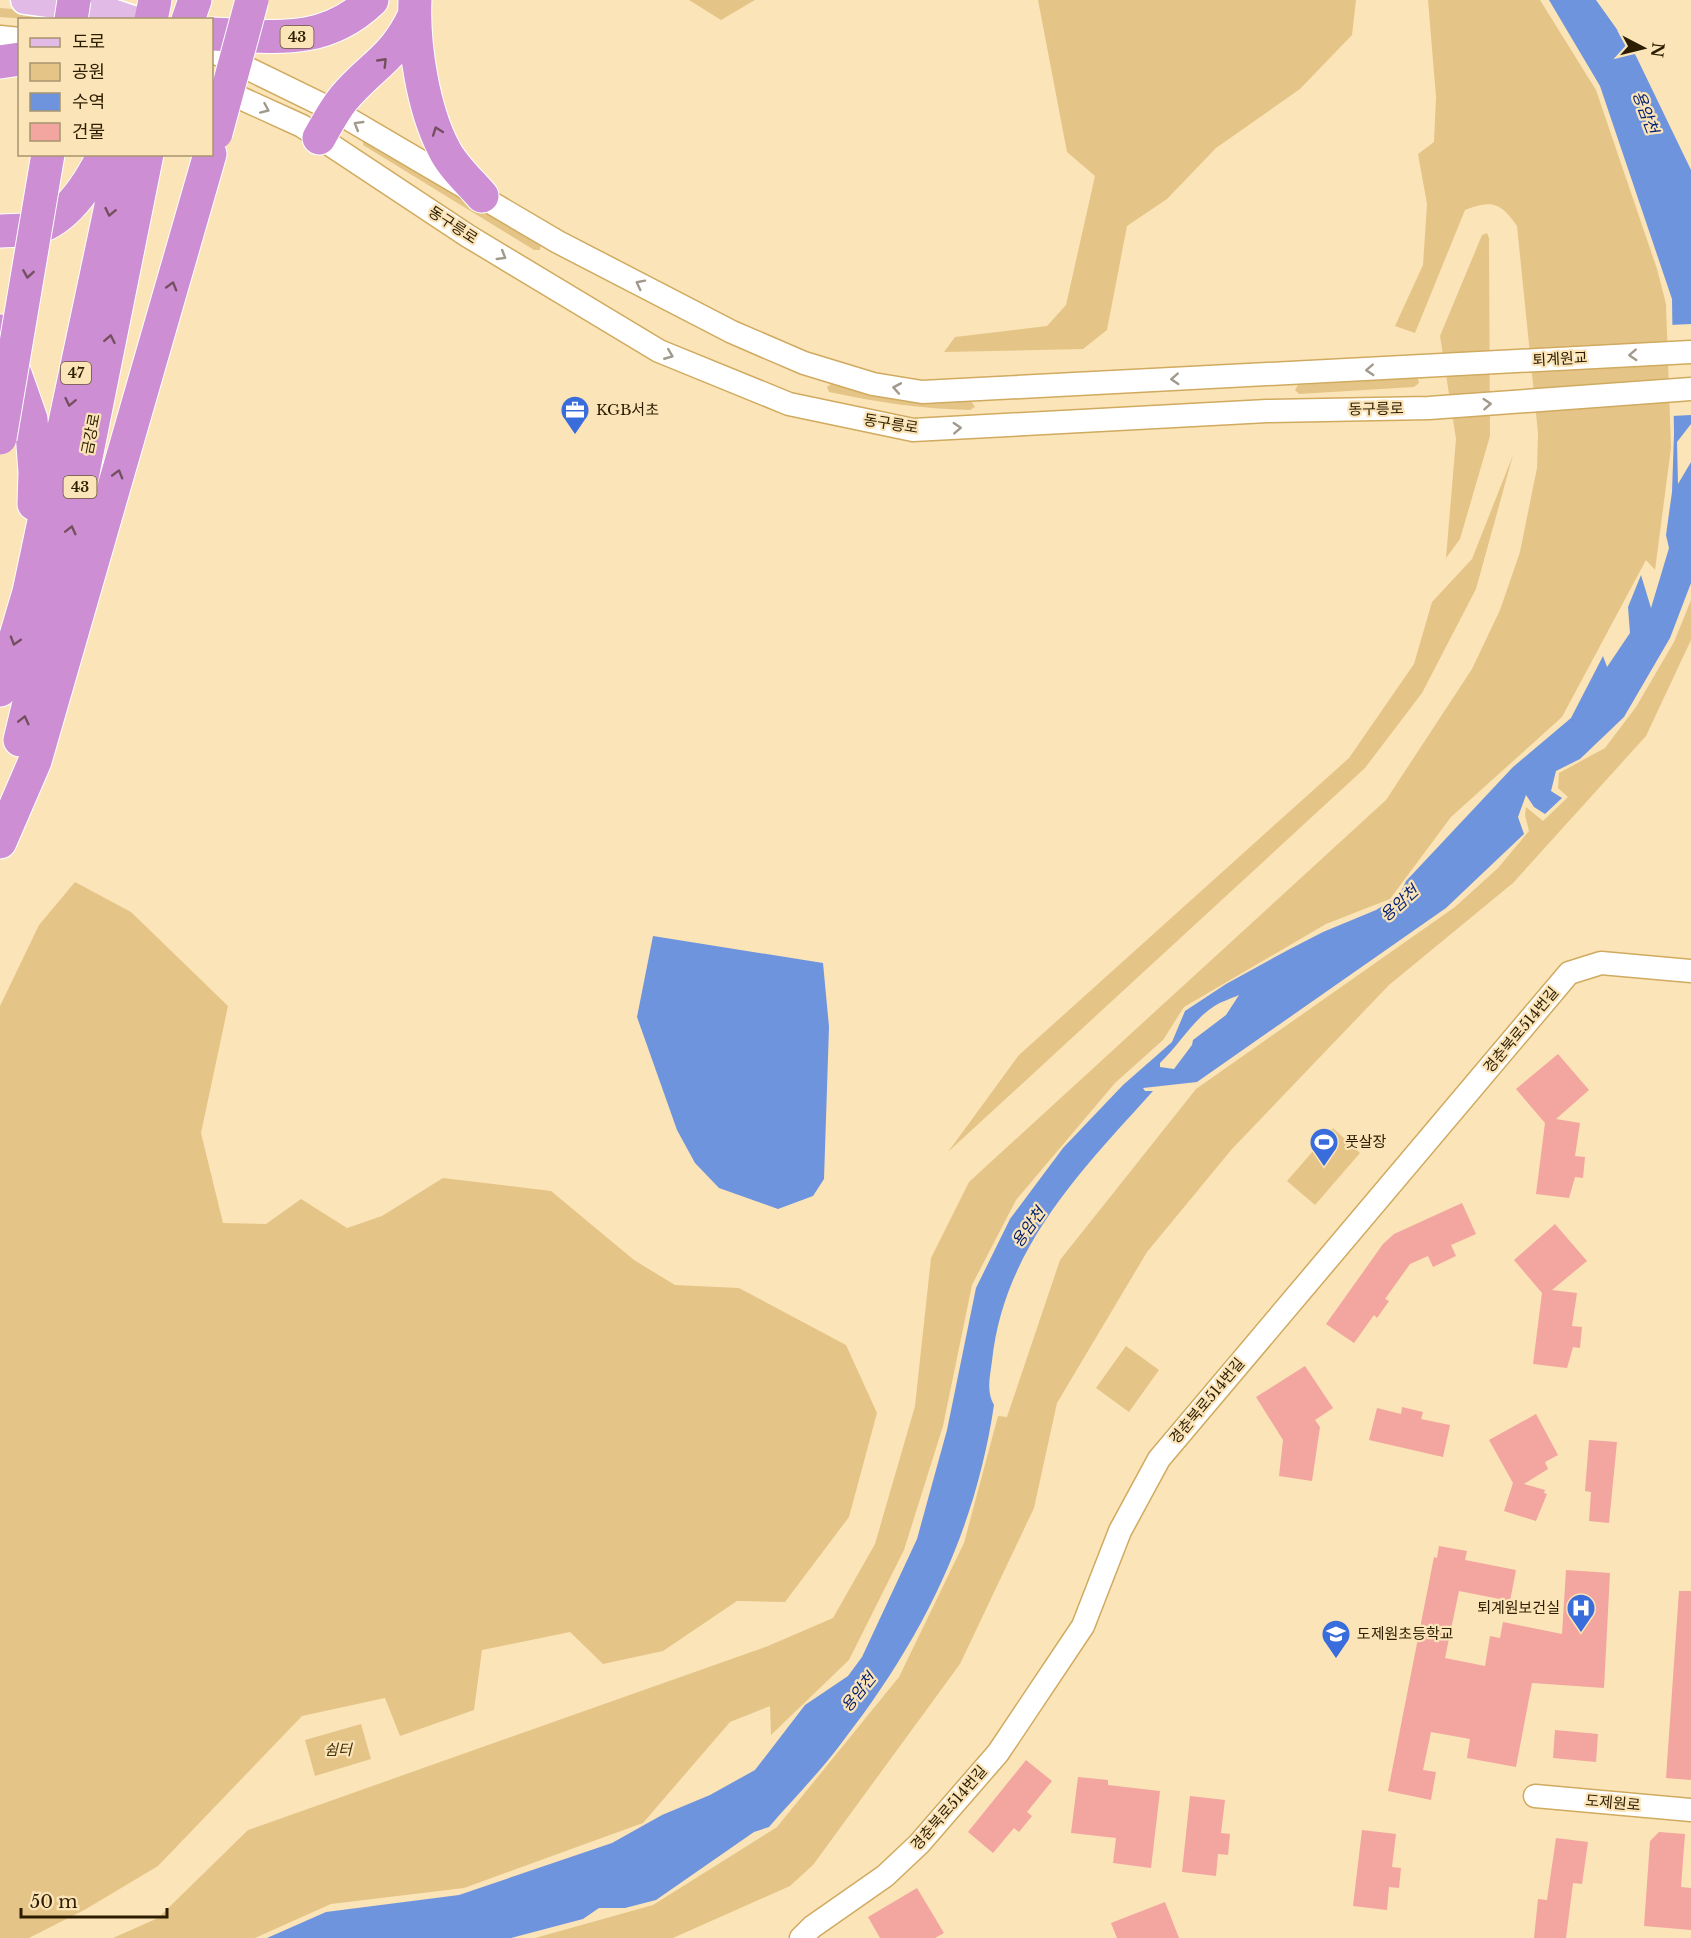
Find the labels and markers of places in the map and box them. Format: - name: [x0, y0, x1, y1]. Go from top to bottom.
- office icon: KGB서초: [559, 394, 591, 436]
- place label: KGB서초: [596, 400, 659, 419]
- sports icon: 풋살장: [1308, 1126, 1340, 1168]
- place label: 풋살장: [1345, 1132, 1387, 1151]
- hospital icon: 퇴계원보건실: [1565, 1592, 1597, 1634]
- place label: 퇴계원보건실: [1477, 1598, 1560, 1617]
- school or university icon: 도제원초등학교: [1320, 1618, 1352, 1660]
- place label: 도제원초등학교: [1357, 1624, 1454, 1643]

